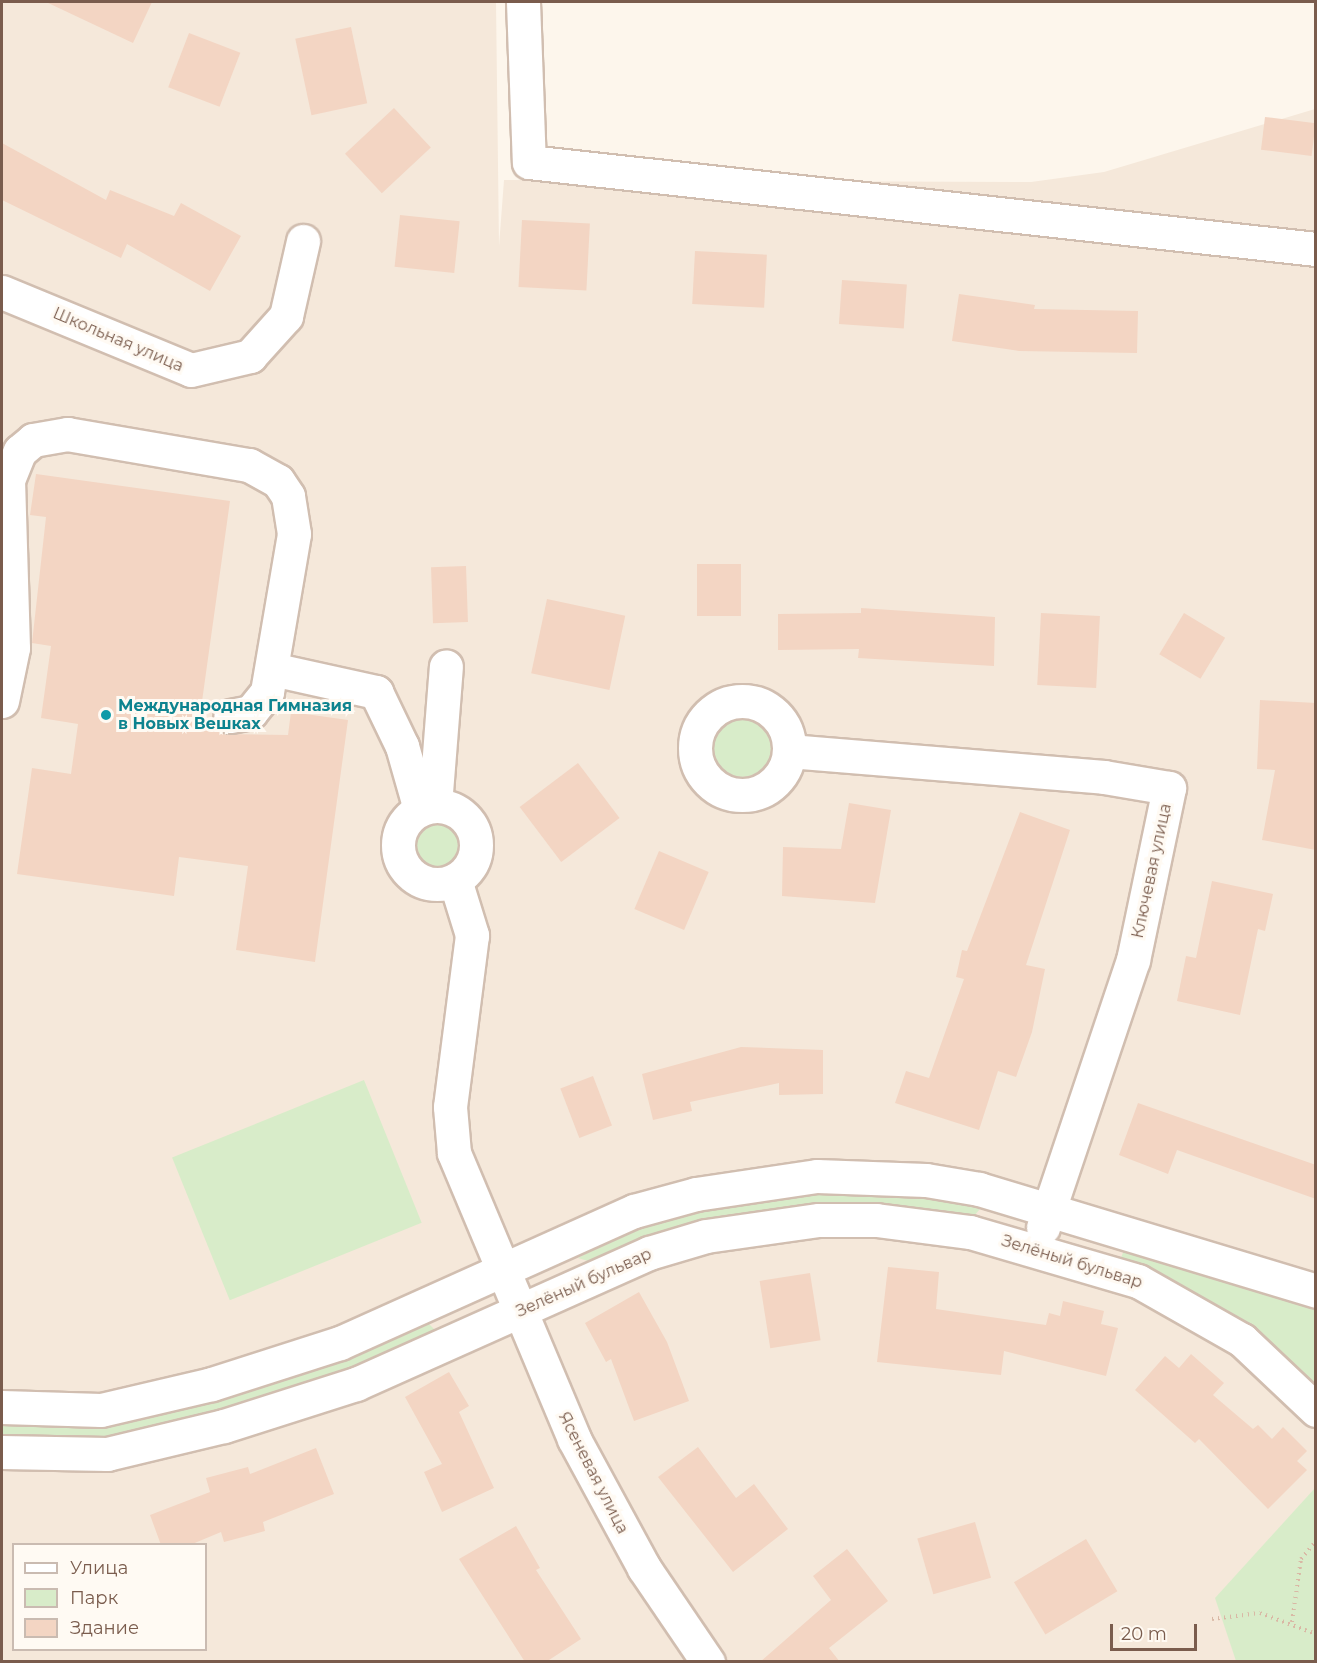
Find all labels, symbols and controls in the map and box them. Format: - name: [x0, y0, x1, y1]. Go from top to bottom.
- street label: Школьная улица: [50, 304, 186, 376]
- place label: Международная Гимназия в Новых Вешках: [118, 696, 352, 734]
- marker: Международная Гимназия в Новых Вешках: [99, 708, 113, 722]
- street label: Ключевая улица: [1128, 802, 1176, 940]
- street label: Зелёный бульвар: [999, 1231, 1145, 1293]
- street label: Зелёный бульвар: [513, 1244, 655, 1322]
- street label: Ясеневая улица: [554, 1409, 632, 1537]
- legend: [12, 1543, 207, 1651]
- text: Улица: [70, 1557, 128, 1579]
- text: Парк: [70, 1587, 118, 1609]
- scale bar: [1113, 1612, 1200, 1650]
- text: Здание: [70, 1617, 139, 1639]
- text: 20 m: [1121, 1623, 1167, 1645]

